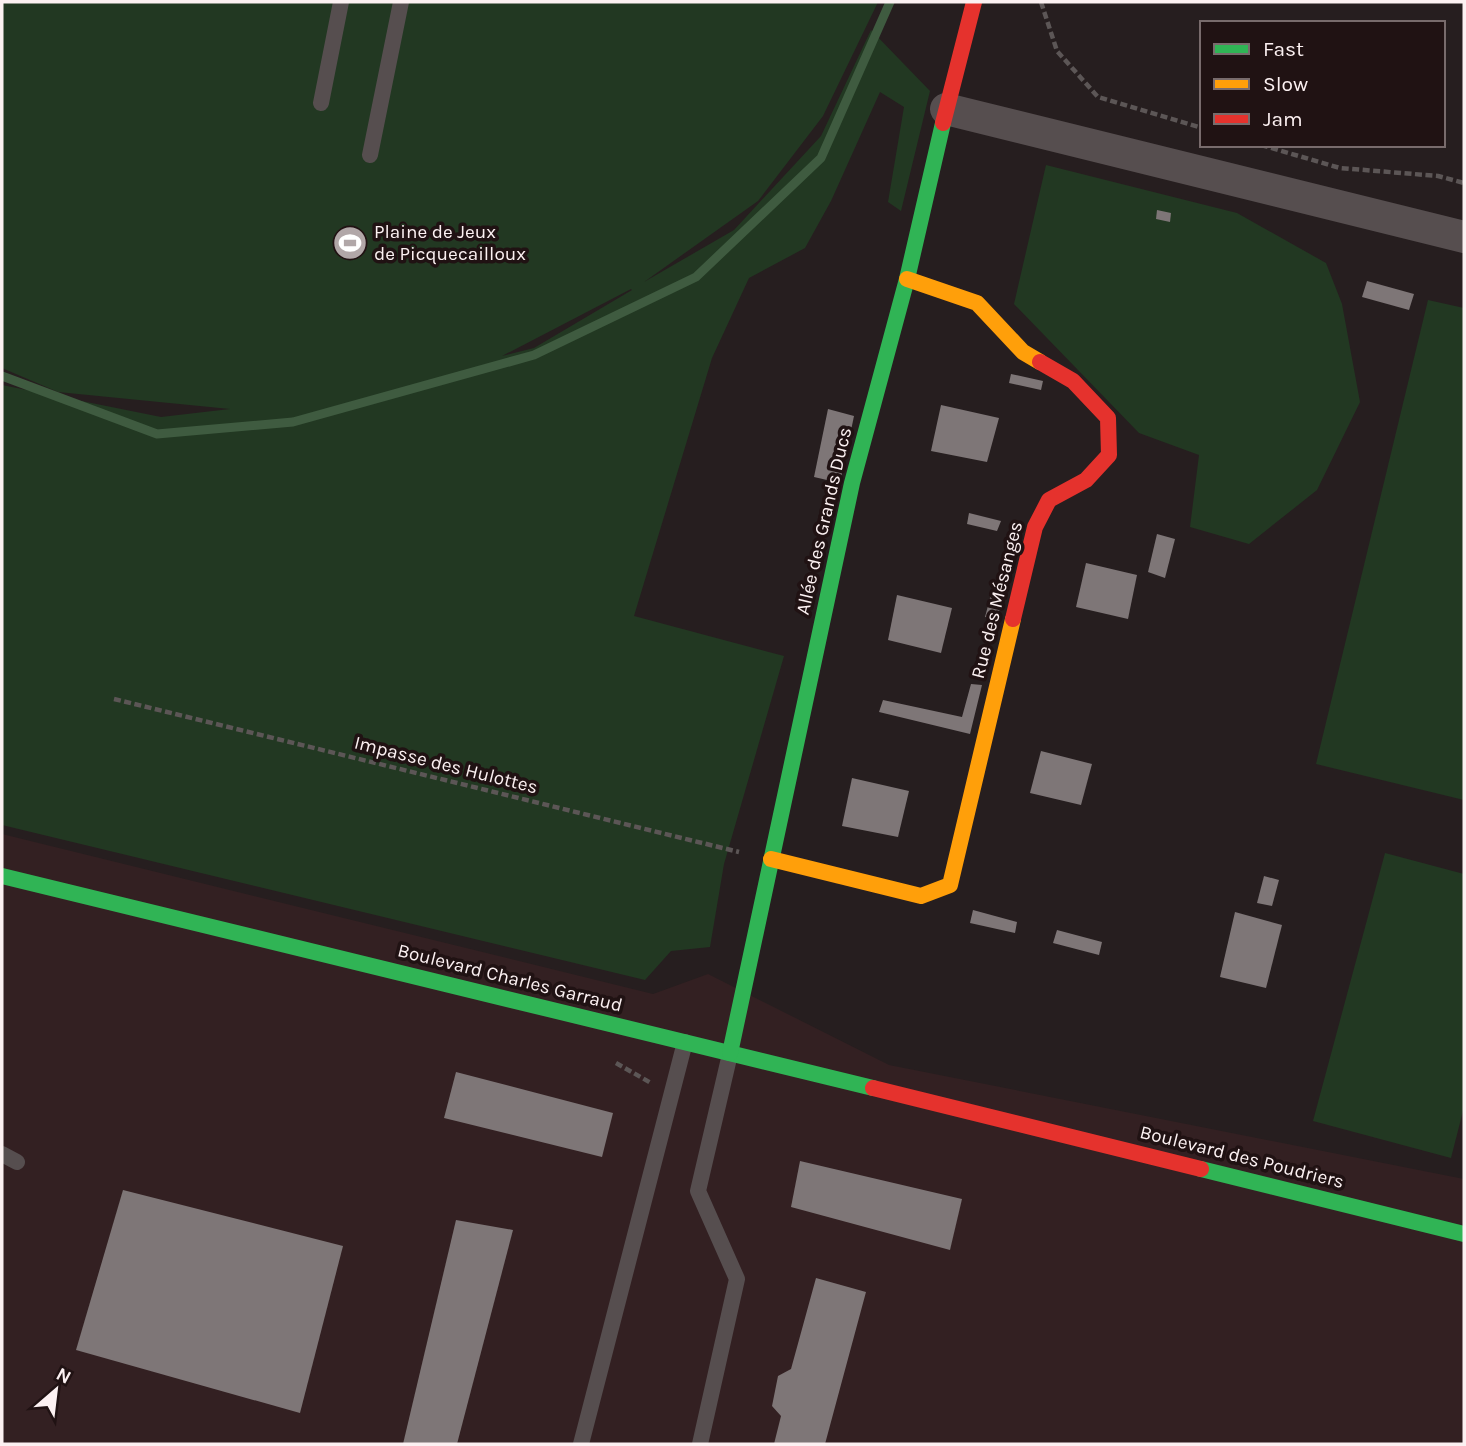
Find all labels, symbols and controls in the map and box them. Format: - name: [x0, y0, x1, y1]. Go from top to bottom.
- legend: [1200, 21, 1445, 147]
- text: Fast: [1263, 37, 1304, 61]
- text: Slow: [1263, 72, 1308, 96]
- text: Jam: [1263, 107, 1303, 131]
- place label: Plaine de Jeux de Picquecailloux: [374, 221, 526, 265]
- sports icon: Plaine de Jeux de Picquecailloux: [331, 224, 369, 262]
- street label: Allée des Grands Ducs: [792, 425, 856, 617]
- street label: Rue des Mésanges: [967, 519, 1027, 681]
- street label: Impasse des Hulottes: [352, 732, 540, 798]
- street label: Boulevard Charles Garraud: [395, 939, 625, 1017]
- street label: Boulevard des Poudriers: [1138, 1121, 1346, 1193]
- north arrow: [21, 1355, 91, 1425]
- text: N: [52, 1363, 75, 1389]

